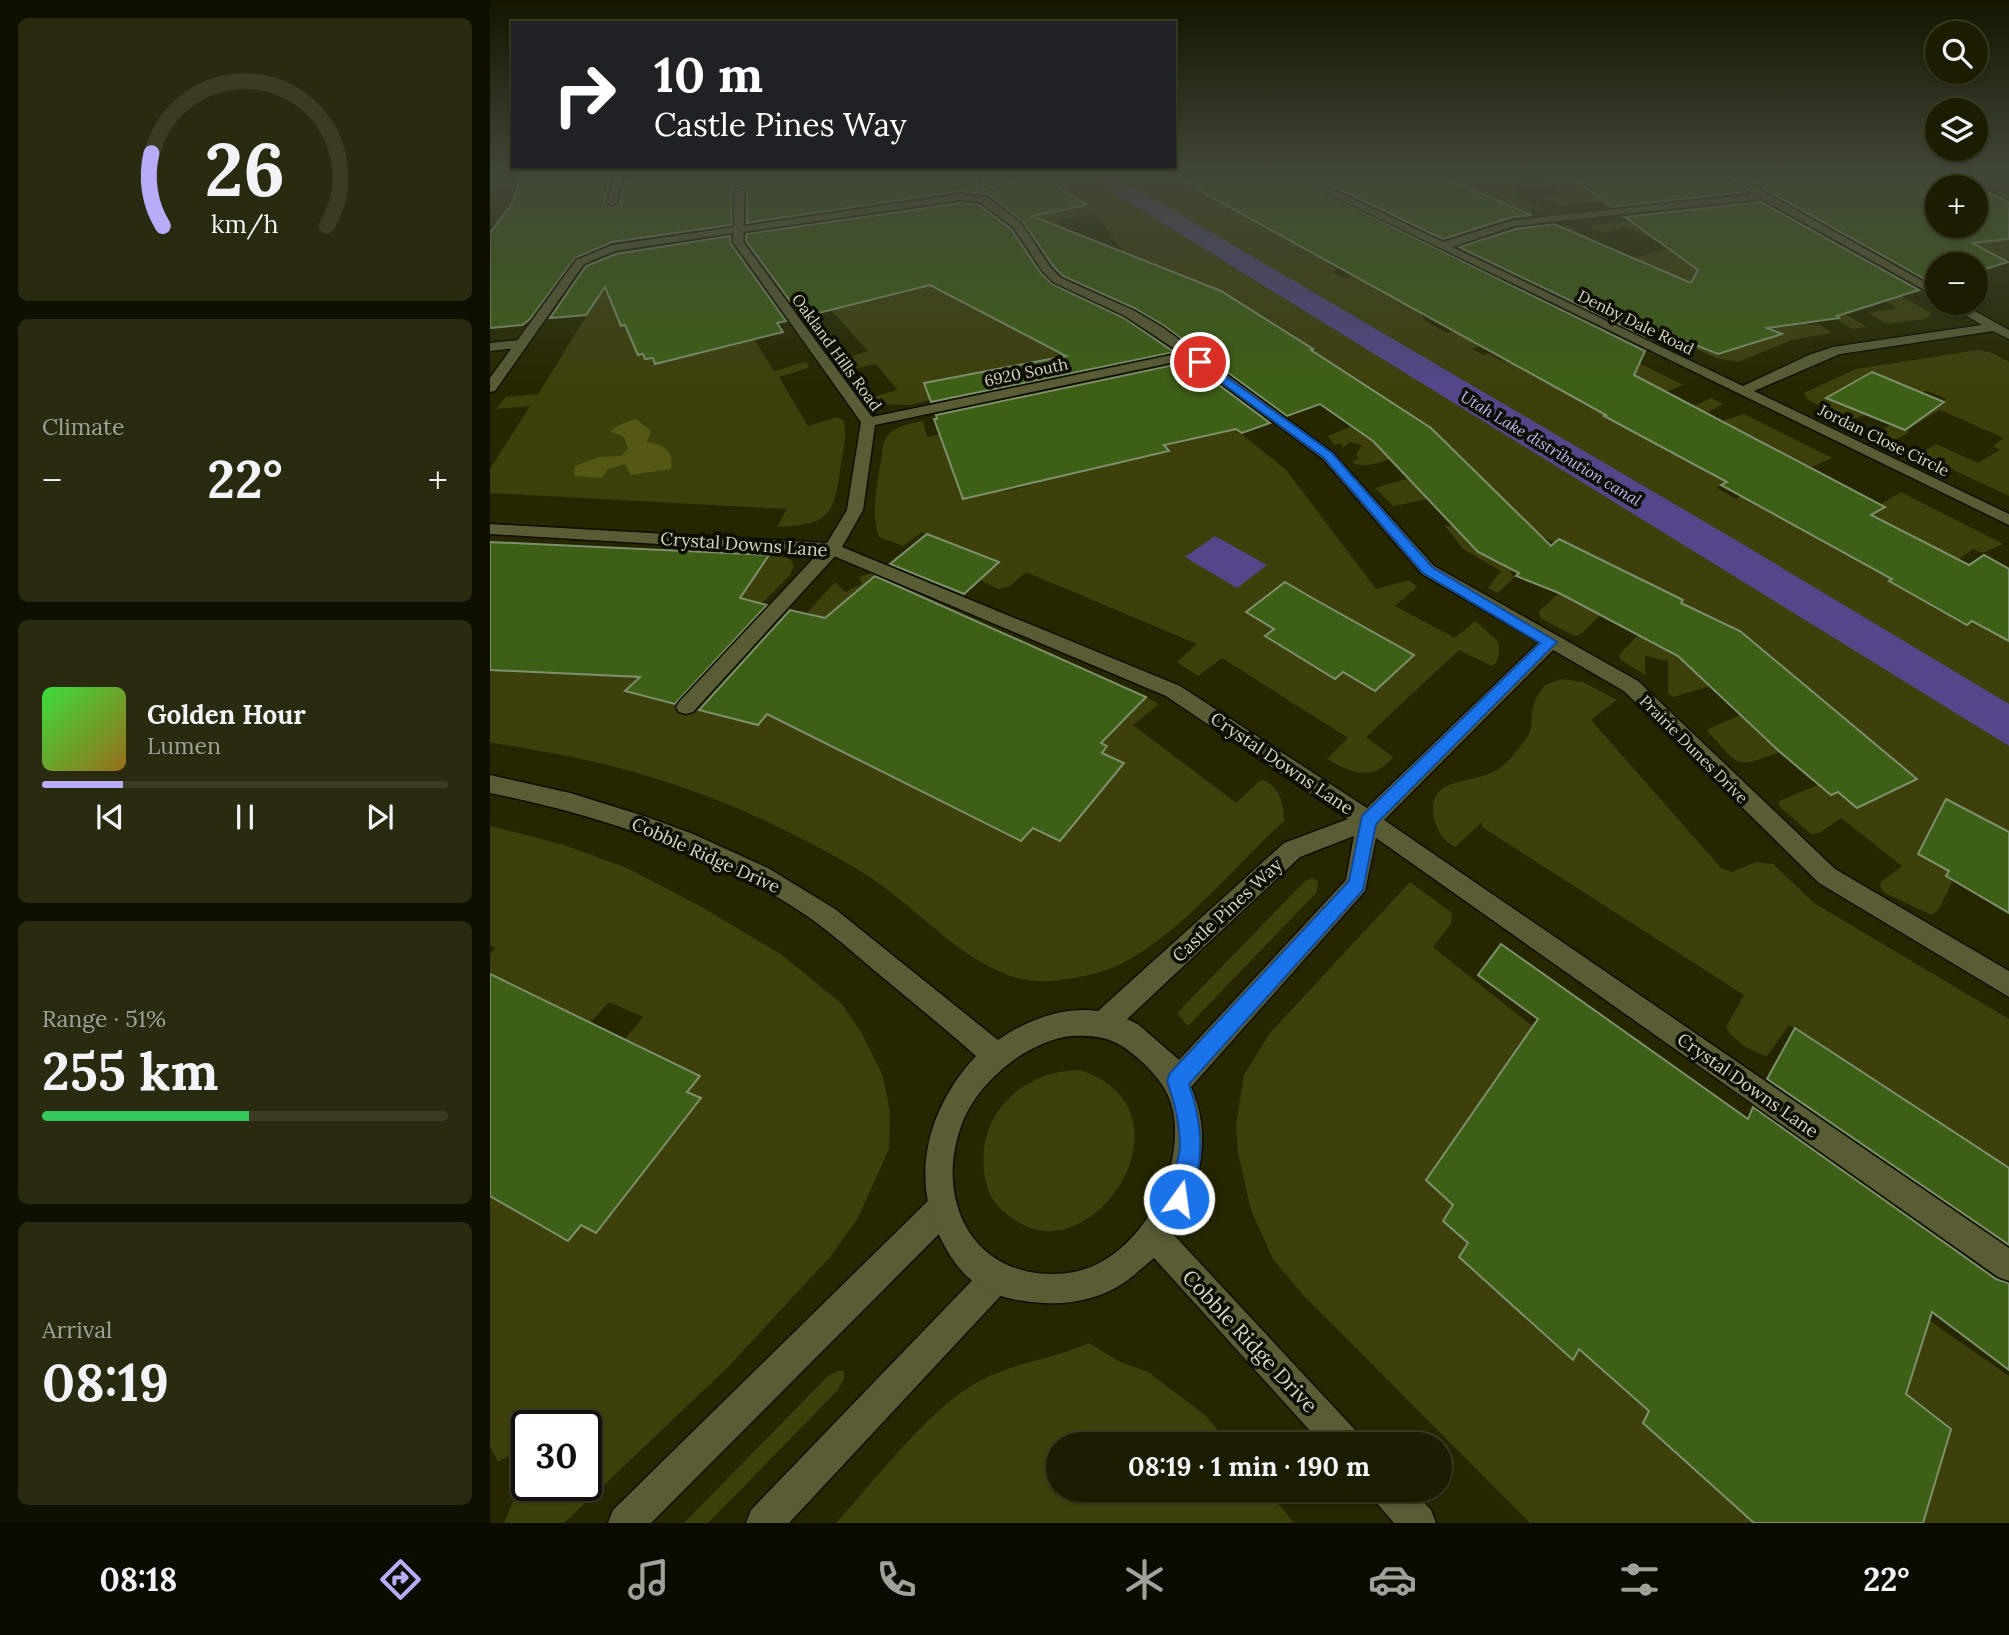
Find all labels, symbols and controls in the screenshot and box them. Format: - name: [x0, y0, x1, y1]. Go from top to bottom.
- map controls: [1925, 21, 1988, 315]
- button: search: [1925, 21, 1988, 84]
- text: 10 m: [654, 43, 763, 105]
- icon: right: [539, 49, 630, 140]
- button: layers: [1925, 98, 1988, 161]
- text: Castle Pines Way: [654, 104, 907, 145]
- text: 26: [205, 123, 285, 216]
- button: +: [1925, 175, 1988, 238]
- text: km/h: [211, 207, 279, 239]
- button: −: [1925, 252, 1988, 315]
- street label: Denby Dale Road: [1575, 285, 1698, 359]
- street label: Oakland Hills Road: [788, 290, 886, 415]
- pin: [1170, 332, 1230, 392]
- icon: arrive: [1181, 343, 1219, 381]
- street label: 6920 South: [982, 353, 1070, 391]
- water label: Utah Lake distribution canal: [1457, 386, 1646, 510]
- street label: Jordan Close Circle: [1814, 399, 1953, 480]
- text: Climate: [42, 412, 124, 441]
- text: 22°: [207, 446, 283, 512]
- text: −: [42, 456, 62, 504]
- text: +: [428, 456, 448, 504]
- street label: Crystal Downs Lane: [660, 527, 829, 561]
- street label: Prairie Dunes Drive: [1636, 691, 1753, 808]
- text: Golden Hour: [147, 698, 306, 731]
- street label: Crystal Downs Lane: [1206, 707, 1358, 819]
- text: Lumen: [147, 731, 221, 760]
- icon: previous: [91, 798, 129, 836]
- icon: pause: [226, 798, 264, 836]
- icon: next: [361, 798, 399, 836]
- street label: Cobble Ridge Drive: [628, 812, 784, 898]
- street label: Castle Pines Way: [1167, 853, 1287, 967]
- text: Range · 51%: [42, 1004, 166, 1033]
- street label: Crystal Downs Lane: [1673, 1028, 1823, 1143]
- text: 255 km: [42, 1038, 218, 1104]
- position arrow: [1142, 1162, 1216, 1236]
- street label: Cobble Ridge Drive: [1176, 1264, 1324, 1418]
- text: Arrival: [42, 1315, 112, 1344]
- text: 08:19: [42, 1349, 169, 1415]
- speed limit sign: 30: [511, 1410, 602, 1501]
- text: 08:19 · 1 min · 190 m: [1128, 1450, 1370, 1483]
- icon: directions: [376, 1555, 425, 1604]
- icon: music: [624, 1555, 673, 1604]
- icon: phone: [872, 1555, 921, 1604]
- icon: climate: [1120, 1555, 1169, 1604]
- icon: car: [1368, 1555, 1417, 1604]
- icon: filters: [1615, 1555, 1664, 1604]
- text: 08:18: [99, 1559, 177, 1600]
- text: 22°: [1863, 1559, 1910, 1600]

